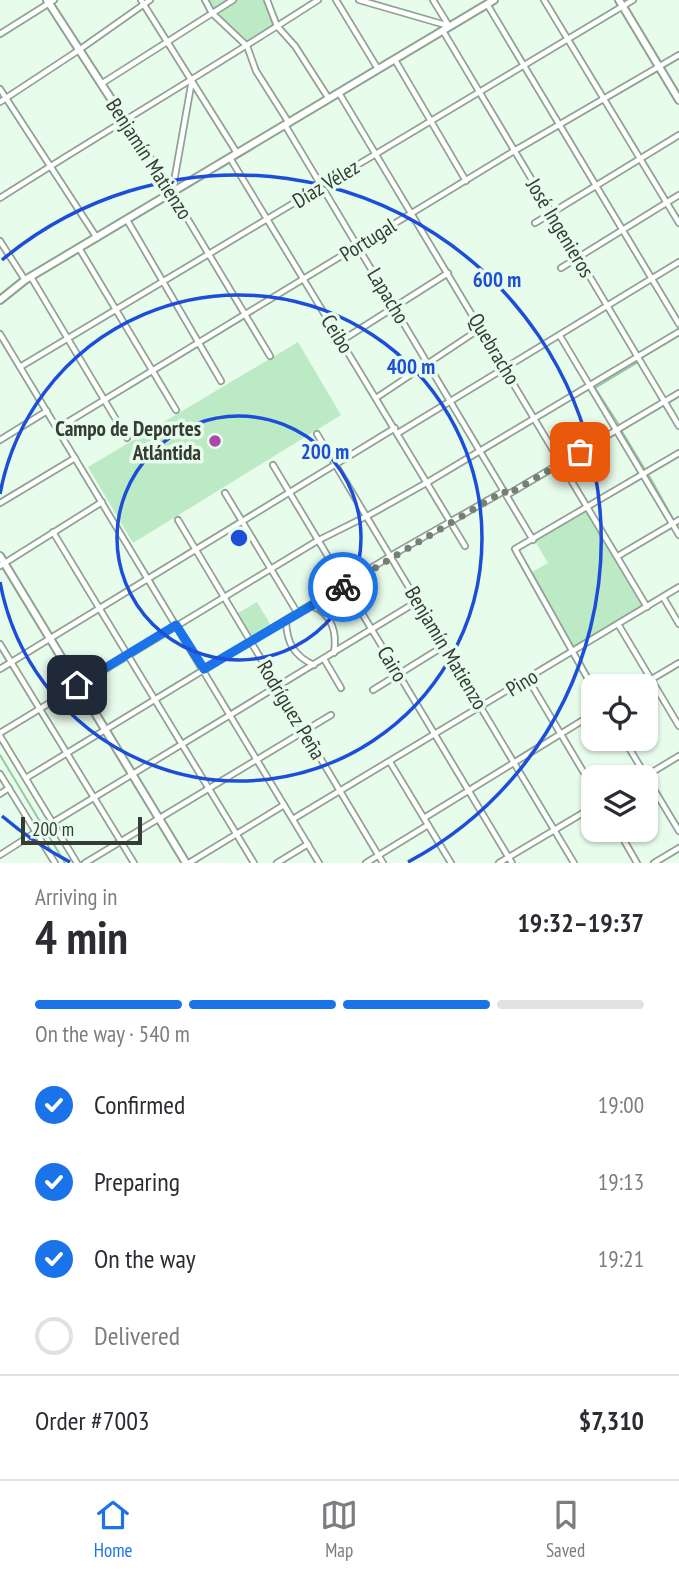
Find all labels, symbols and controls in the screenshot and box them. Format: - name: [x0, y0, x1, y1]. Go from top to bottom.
- street label: Benjamín Matienzo: [100, 93, 199, 224]
- street label: Díaz Vélez: [287, 153, 364, 214]
- street label: José Ingenieros: [520, 173, 600, 282]
- street label: Portugal: [335, 212, 401, 267]
- street label: Lapacho: [361, 263, 415, 328]
- text: 600 m: [473, 266, 521, 293]
- street label: Quebracho: [463, 308, 526, 389]
- street label: Ceibo: [315, 309, 360, 358]
- text: 400 m: [387, 353, 435, 380]
- place label: Campo de Deportes Atlántida: [55, 415, 201, 466]
- pin: [550, 422, 610, 482]
- marker: Campo de Deportes Atlántida: [207, 433, 223, 449]
- icon: bag: [561, 433, 599, 471]
- text: 200 m: [301, 438, 349, 465]
- centre of rings: [227, 526, 251, 550]
- courier: [308, 552, 378, 622]
- icon: bike: [324, 568, 362, 606]
- street label: Benjamín Matienzo: [399, 581, 494, 714]
- street label: Cairo: [371, 641, 414, 687]
- pin: [47, 655, 107, 715]
- street label: Rodríguez Peña: [251, 655, 332, 764]
- street label: Pino: [501, 663, 543, 702]
- icon: home: [58, 666, 96, 704]
- map controls: [581, 674, 658, 842]
- button: locate: [581, 674, 658, 751]
- button: layers: [581, 765, 658, 842]
- scale bar: [21, 814, 142, 846]
- text: 200 m: [32, 817, 74, 841]
- text: Arriving in: [35, 882, 117, 911]
- text: 19:32–19:37: [517, 906, 644, 939]
- text: 4 min: [35, 907, 128, 967]
- text: On the way · 540 m: [35, 1019, 190, 1048]
- icon: check: [35, 1086, 73, 1124]
- text: Confirmed: [94, 1088, 185, 1121]
- text: 19:00: [598, 1090, 644, 1119]
- icon: check: [35, 1163, 73, 1201]
- text: Preparing: [94, 1165, 180, 1198]
- text: 19:13: [598, 1167, 644, 1196]
- icon: check: [35, 1240, 73, 1278]
- text: On the way: [94, 1242, 196, 1275]
- text: 19:21: [598, 1244, 644, 1273]
- text: Delivered: [94, 1319, 180, 1352]
- text: Order #7003: [35, 1404, 150, 1437]
- text: $7,310: [579, 1404, 644, 1437]
- tab: Home: [94, 1496, 132, 1562]
- tab: Map: [320, 1496, 358, 1562]
- tab: Saved: [546, 1496, 585, 1562]

